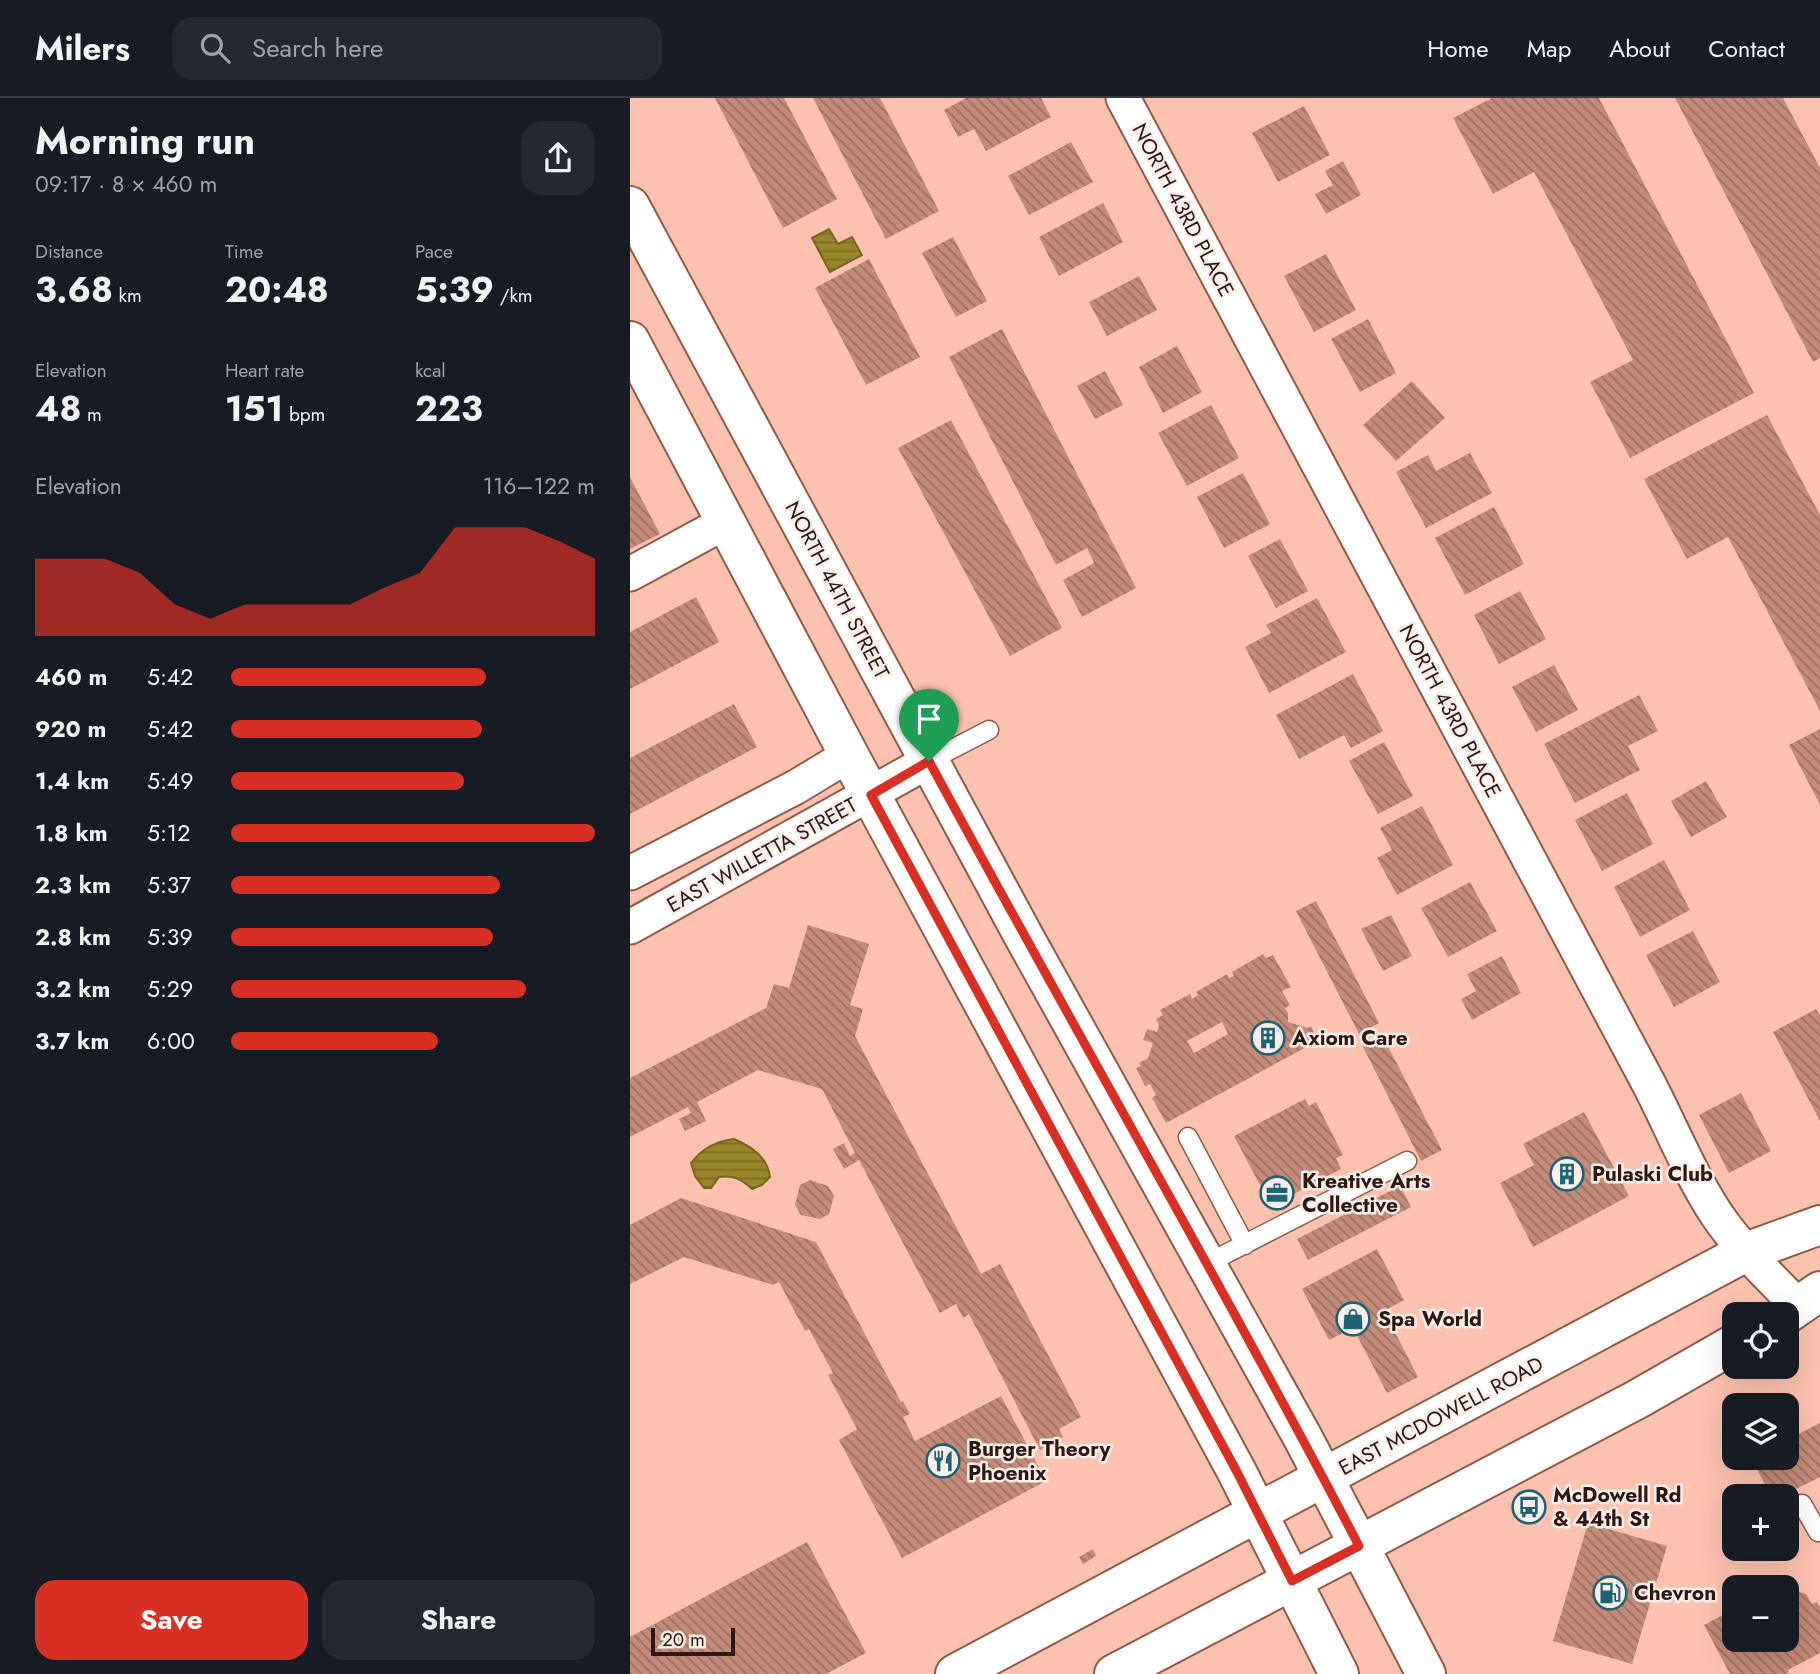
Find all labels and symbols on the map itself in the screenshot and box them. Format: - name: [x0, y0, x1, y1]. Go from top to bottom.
- street label: NORTH 43RD PLACE: [1125, 118, 1241, 302]
- street label: NORTH 44TH STREET: [777, 496, 897, 684]
- street label: NORTH 43RD PLACE: [1392, 619, 1508, 803]
- pin: [899, 689, 959, 761]
- street label: EAST WILLETTA STREET: [661, 790, 863, 920]
- building icon: Axiom Care: [1249, 1019, 1287, 1057]
- place label: Axiom Care: [1291, 1023, 1408, 1053]
- building icon: Pulaski Club: [1548, 1155, 1586, 1193]
- place label: Pulaski Club: [1592, 1159, 1713, 1189]
- place label: Kreative Arts Collective: [1302, 1166, 1431, 1220]
- office icon: Kreative Arts Collective: [1258, 1174, 1296, 1212]
- shop icon: Spa World: [1334, 1300, 1372, 1338]
- place label: Spa World: [1378, 1304, 1482, 1334]
- street label: EAST MCDOWELL ROAD: [1333, 1349, 1549, 1483]
- place label: Burger Theory Phoenix: [968, 1434, 1112, 1488]
- restaurant icon: Burger Theory Phoenix: [924, 1442, 962, 1480]
- place label: McDowell Rd & 44th St: [1553, 1480, 1681, 1534]
- bus stop icon: McDowell Rd & 44th St: [1510, 1488, 1548, 1526]
- fuel station icon: Chevron: [1591, 1574, 1629, 1612]
- place label: Chevron: [1634, 1578, 1716, 1608]
- scale bar: [651, 1625, 735, 1657]

